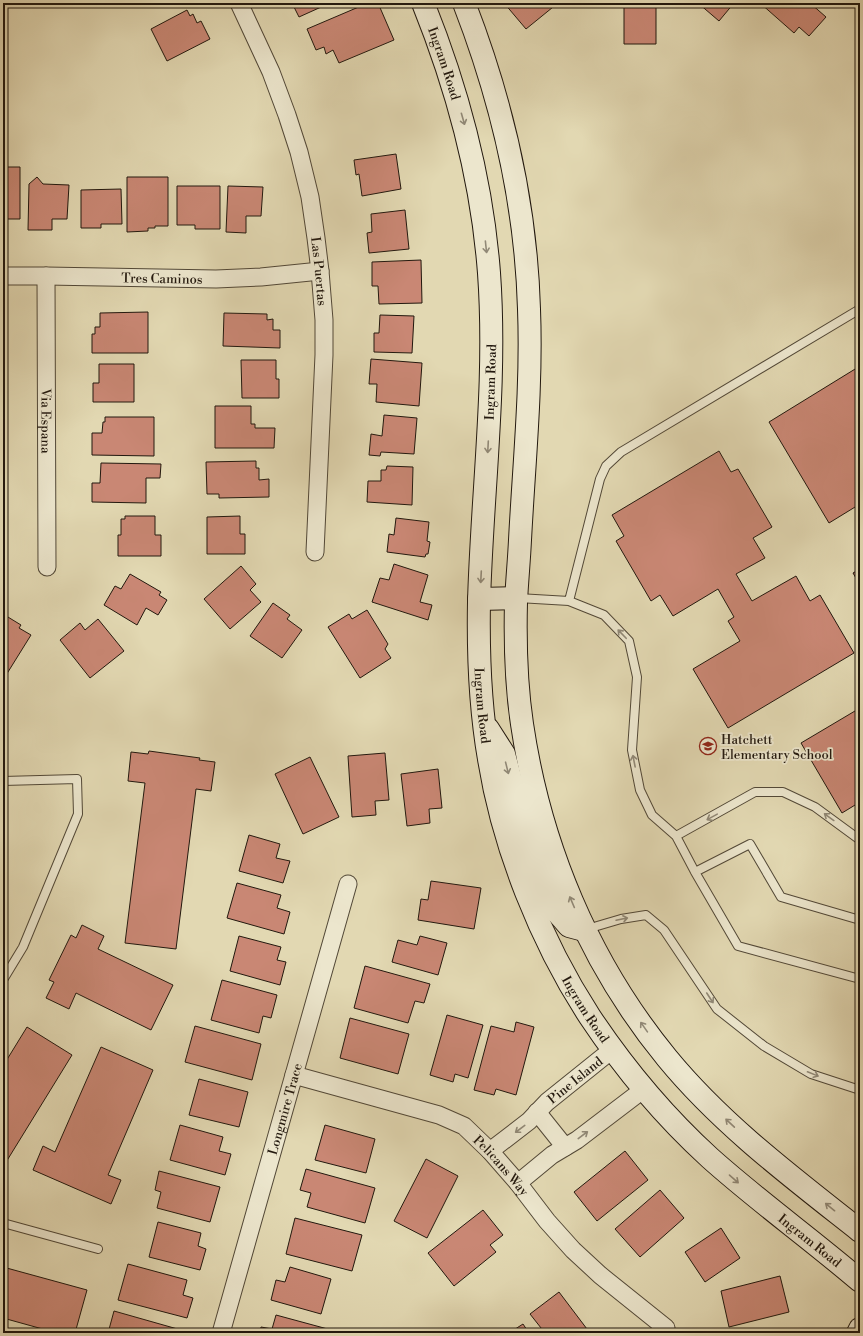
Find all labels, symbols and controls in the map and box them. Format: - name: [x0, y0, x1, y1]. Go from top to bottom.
- street label: Ingram Road: [424, 25, 463, 102]
- one-way arrow: [460, 113, 467, 126]
- street label: Las Puertas: [307, 236, 330, 307]
- one-way arrow: [482, 240, 490, 253]
- street label: Tres Caminos: [121, 270, 203, 288]
- street label: Ingram Road: [482, 343, 500, 420]
- street label: Via Espana: [37, 387, 54, 454]
- one-way arrow: [484, 440, 491, 453]
- one-way arrow: [477, 570, 484, 583]
- one-way arrow: [618, 629, 627, 640]
- street label: Ingram Road: [471, 667, 494, 745]
- place label: Hatchett Elementary School: [721, 732, 833, 763]
- school or university icon: Hatchett Elementary School: [698, 736, 718, 756]
- one-way arrow: [630, 755, 638, 768]
- one-way arrow: [504, 761, 512, 774]
- one-way arrow: [706, 813, 718, 821]
- one-way arrow: [823, 813, 834, 821]
- one-way arrow: [568, 896, 576, 908]
- one-way arrow: [615, 914, 628, 922]
- street label: Ingram Road: [558, 973, 613, 1047]
- one-way arrow: [706, 992, 714, 1003]
- one-way arrow: [640, 1021, 648, 1032]
- street label: Pine Island: [544, 1053, 607, 1108]
- street label: Longmire Trace: [265, 1061, 306, 1157]
- one-way arrow: [807, 1071, 819, 1078]
- one-way arrow: [725, 1119, 735, 1128]
- one-way arrow: [514, 1124, 525, 1133]
- one-way arrow: [577, 1131, 588, 1139]
- street label: Pelicans Way: [470, 1132, 532, 1200]
- one-way arrow: [729, 1174, 740, 1183]
- one-way arrow: [824, 1203, 835, 1211]
- street label: Ingram Road: [775, 1211, 845, 1271]

